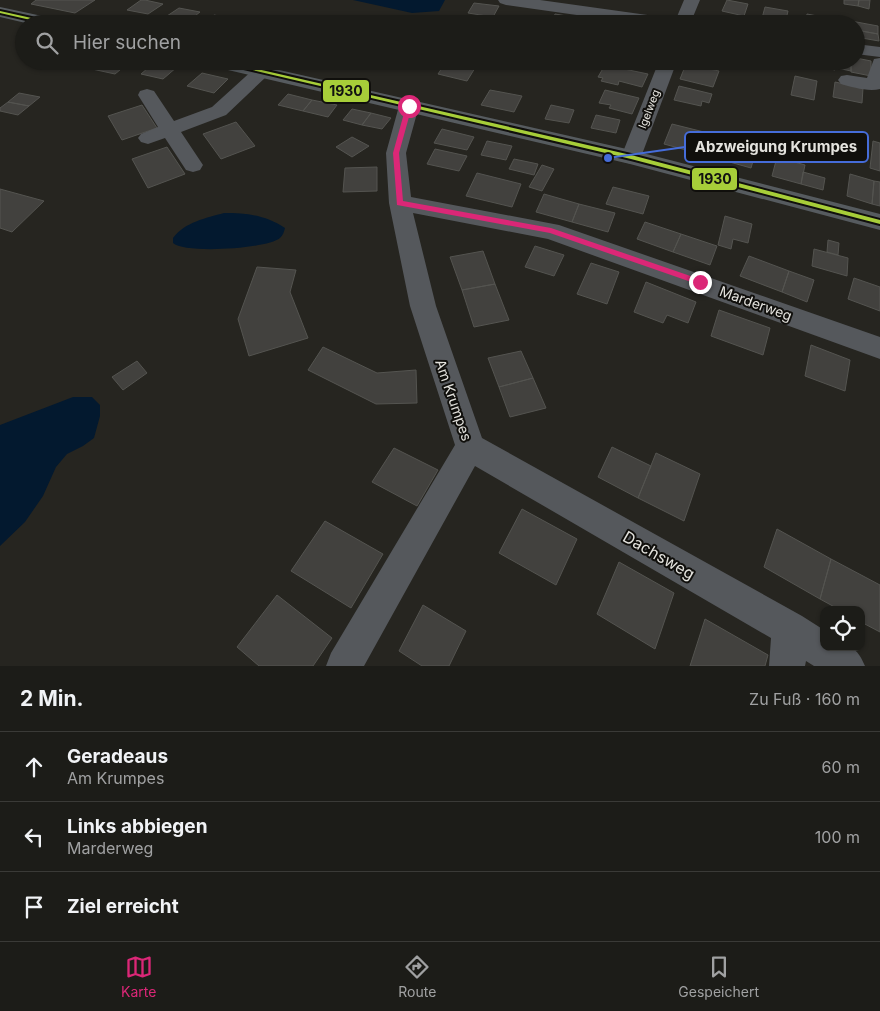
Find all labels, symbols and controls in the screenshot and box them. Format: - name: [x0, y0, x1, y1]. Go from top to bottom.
- search box: [15, 15, 865, 70]
- icon: search: [33, 29, 61, 57]
- text: Hier suchen: [73, 31, 181, 54]
- line badge: 1930: [322, 79, 370, 103]
- text: 1930: [329, 82, 363, 99]
- street label: Igelweg: [635, 87, 663, 131]
- route start: [398, 95, 421, 118]
- callout: Abzweigung Krumpes: [685, 132, 868, 162]
- text: Abzweigung Krumpes: [695, 137, 857, 156]
- line badge: 1930: [691, 167, 738, 191]
- text: 1930: [698, 170, 732, 187]
- route end: [689, 271, 712, 294]
- street label: Marderweg: [718, 282, 794, 324]
- street label: Am Krumpes: [432, 357, 476, 443]
- street label: Dachsweg: [620, 526, 698, 584]
- map controls: [820, 606, 865, 651]
- button: locate: [820, 606, 865, 651]
- text: 2 Min.: [20, 686, 84, 711]
- text: Zu Fuß · 160 m: [749, 689, 860, 709]
- text: Geradeaus: [67, 745, 168, 768]
- icon: ahead: [20, 753, 48, 781]
- text: 60 m: [821, 757, 860, 777]
- text: Am Krumpes: [67, 768, 164, 788]
- text: Links abbiegen: [67, 815, 208, 838]
- icon: left: [20, 823, 48, 851]
- text: 100 m: [815, 827, 860, 847]
- text: Marderweg: [67, 838, 153, 858]
- icon: arrive: [20, 893, 48, 921]
- text: Ziel erreicht: [67, 895, 179, 918]
- tab: Karte: [121, 953, 156, 1000]
- tab: Route: [398, 953, 436, 1000]
- tab: Gespeichert: [678, 953, 759, 1000]

